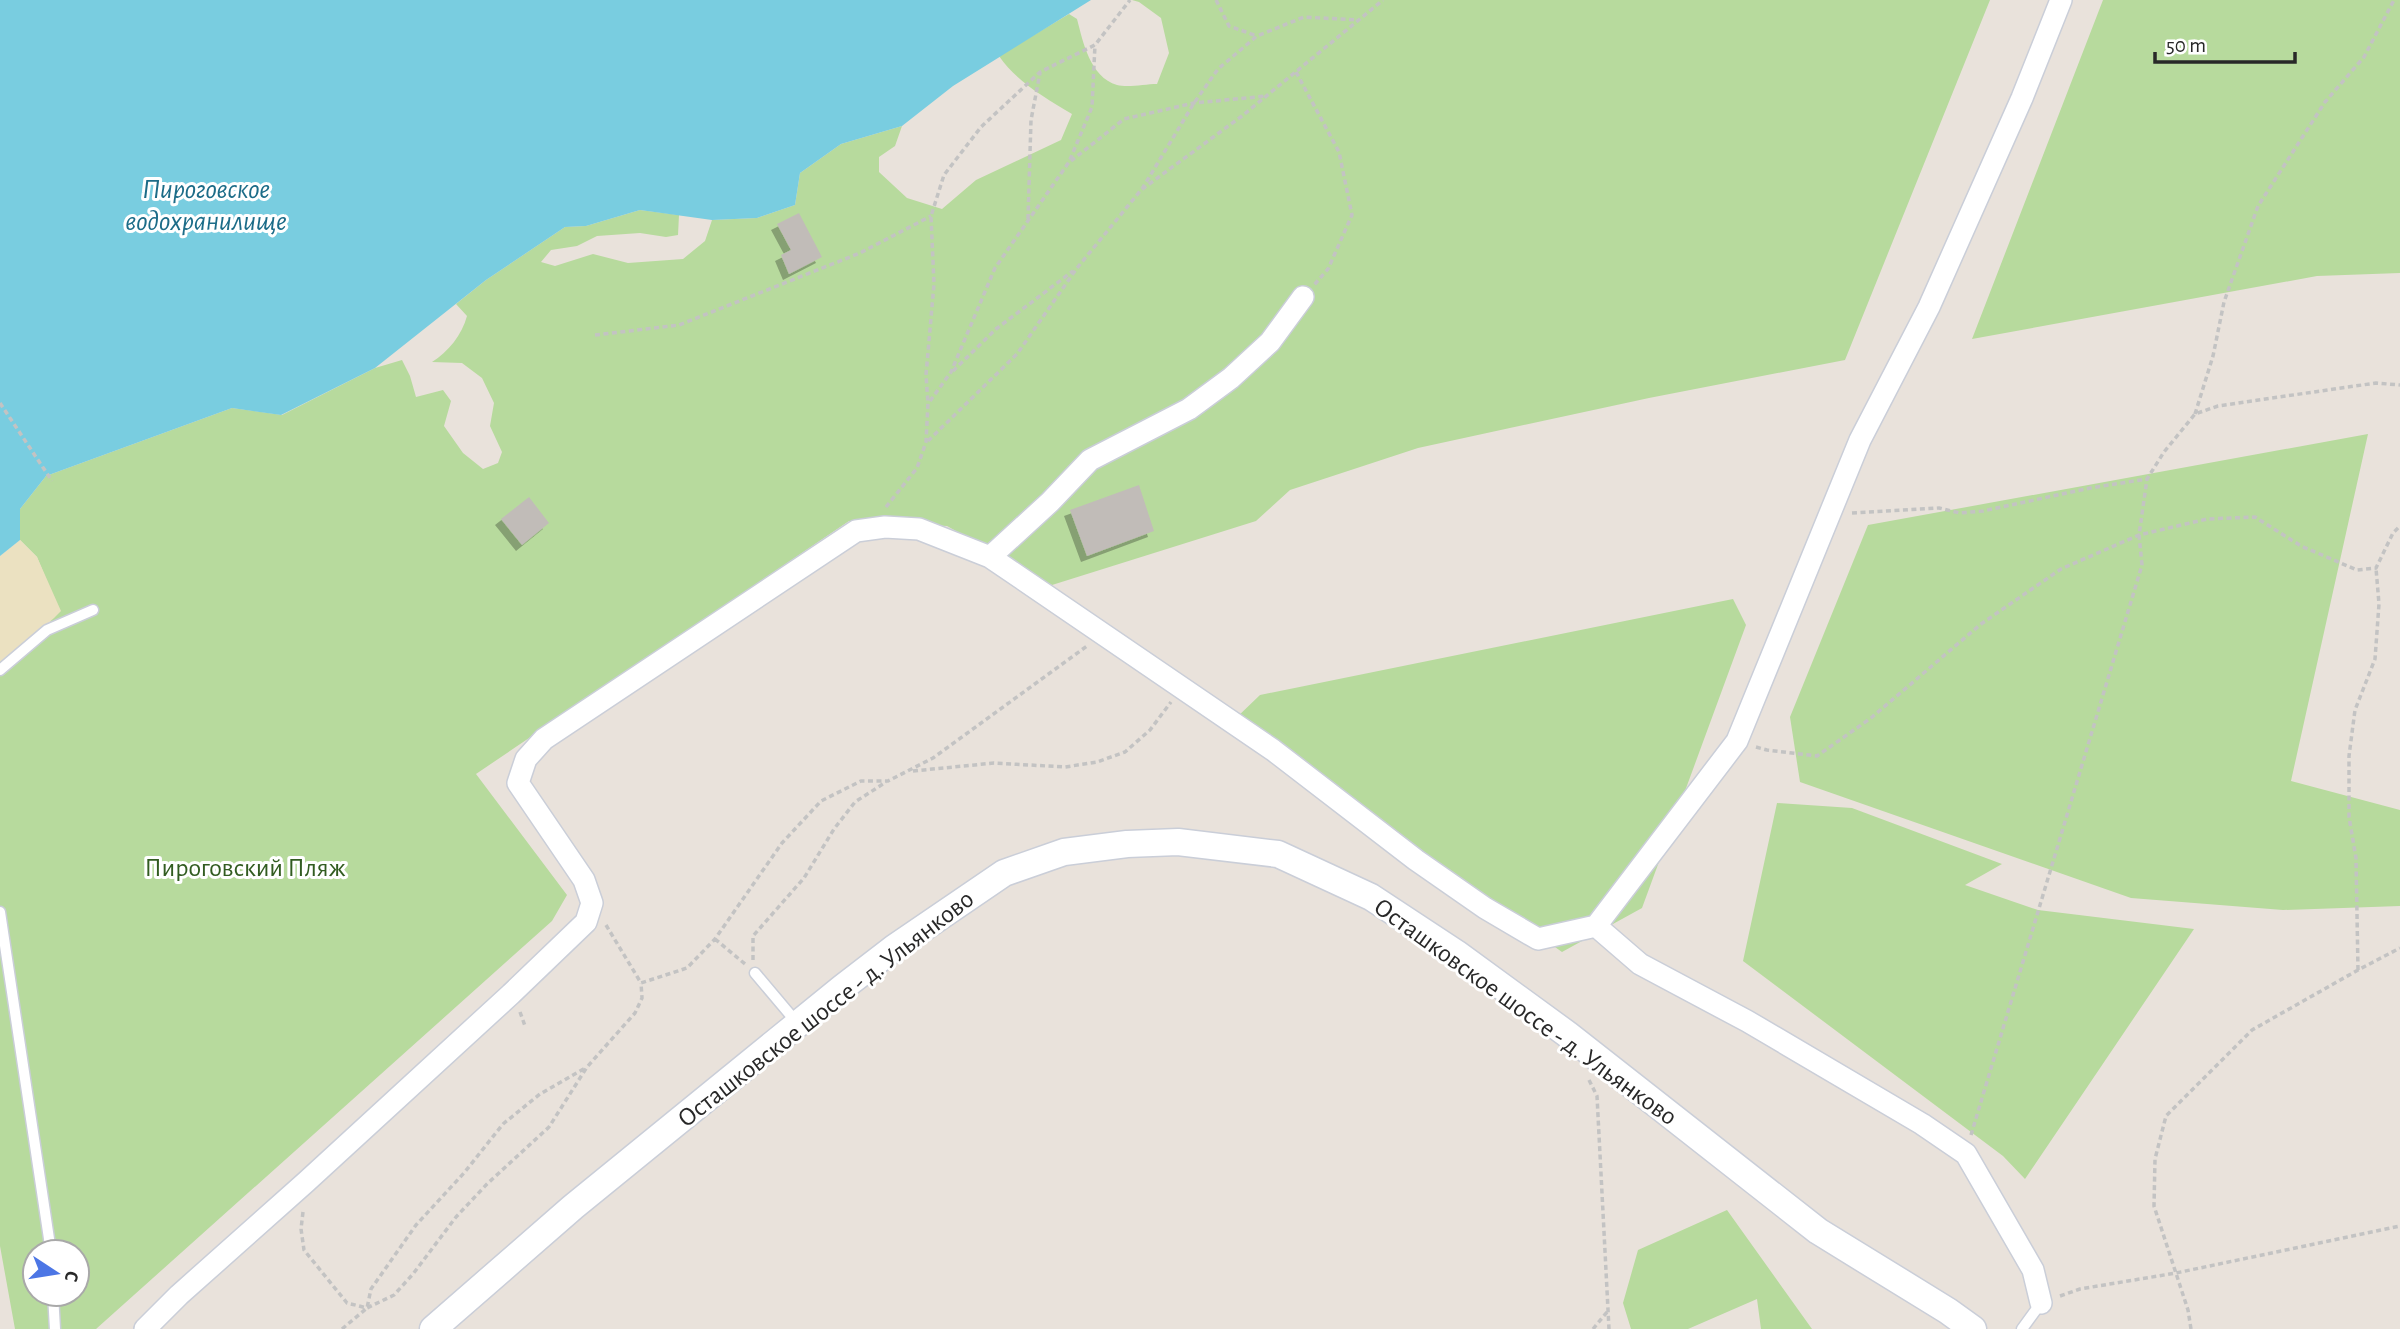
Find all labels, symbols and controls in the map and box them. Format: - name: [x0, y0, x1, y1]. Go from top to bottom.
- scale bar: [2155, 21, 2295, 65]
- text: 50 m: [2166, 35, 2206, 56]
- water label: Пироговское водохранилище: [126, 176, 286, 236]
- park label: Пироговский Пляж: [145, 855, 346, 881]
- street label: Осташковское шоссе - д. Ульянково: [673, 885, 978, 1132]
- street label: Осташковское шоссе - д. Ульянково: [1369, 893, 1682, 1130]
- north arrow: [21, 1238, 91, 1308]
- text: С: [61, 1269, 82, 1283]

